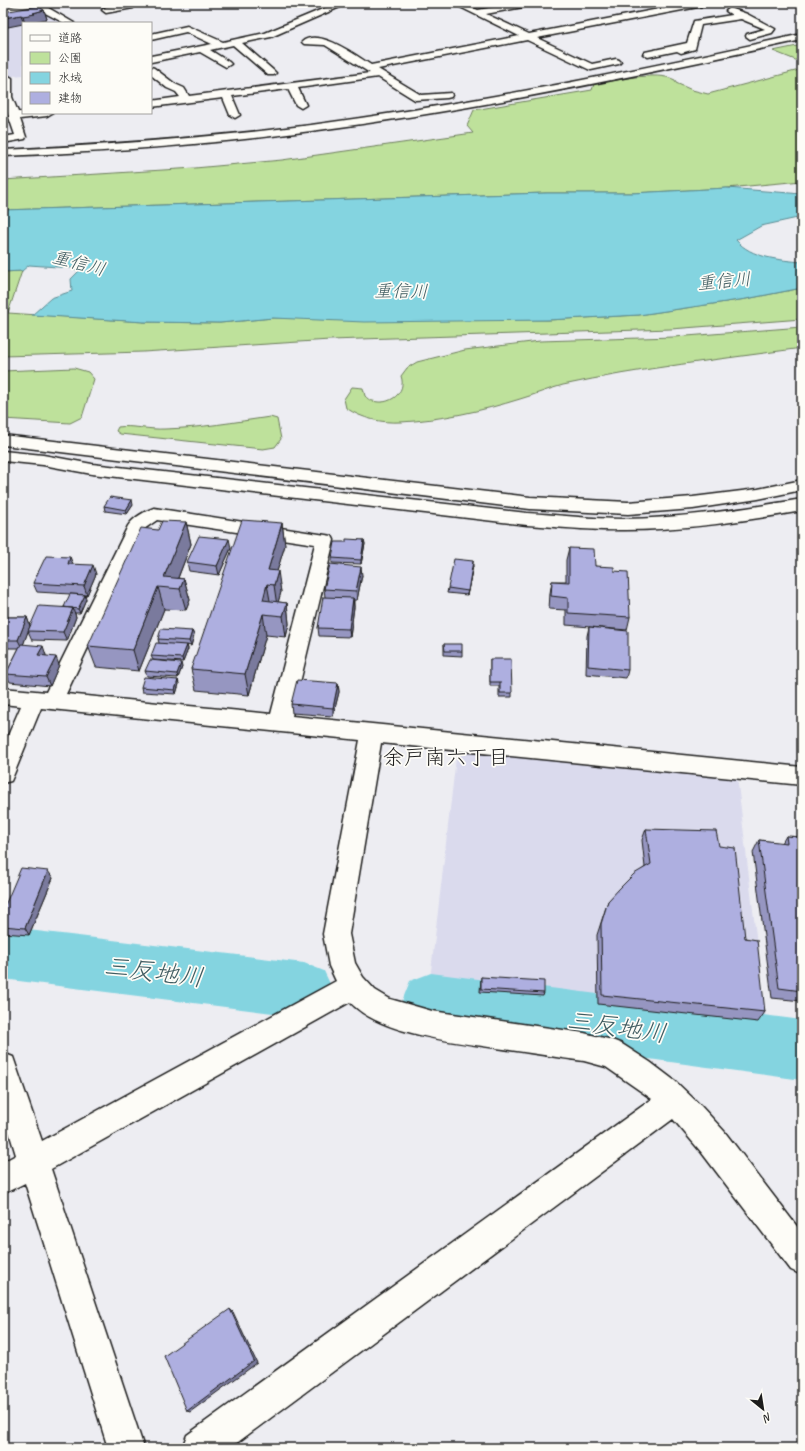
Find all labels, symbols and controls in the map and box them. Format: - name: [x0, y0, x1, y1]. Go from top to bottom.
- legend: [22, 22, 152, 114]
- text: 道路: [58, 30, 82, 46]
- text: 公園: [58, 50, 82, 66]
- text: 水域: [58, 70, 82, 86]
- text: 建物: [58, 90, 82, 106]
- water label: 重信川: [50, 245, 108, 281]
- water label: 重信川: [696, 268, 752, 294]
- water label: 重信川: [374, 280, 428, 302]
- district label: 余戸南六丁目: [383, 744, 509, 770]
- water label: 三反地川: [102, 950, 205, 994]
- water label: 三反地川: [565, 1004, 669, 1050]
- north arrow: [743, 1389, 783, 1429]
- text: N: [760, 1410, 774, 1427]

